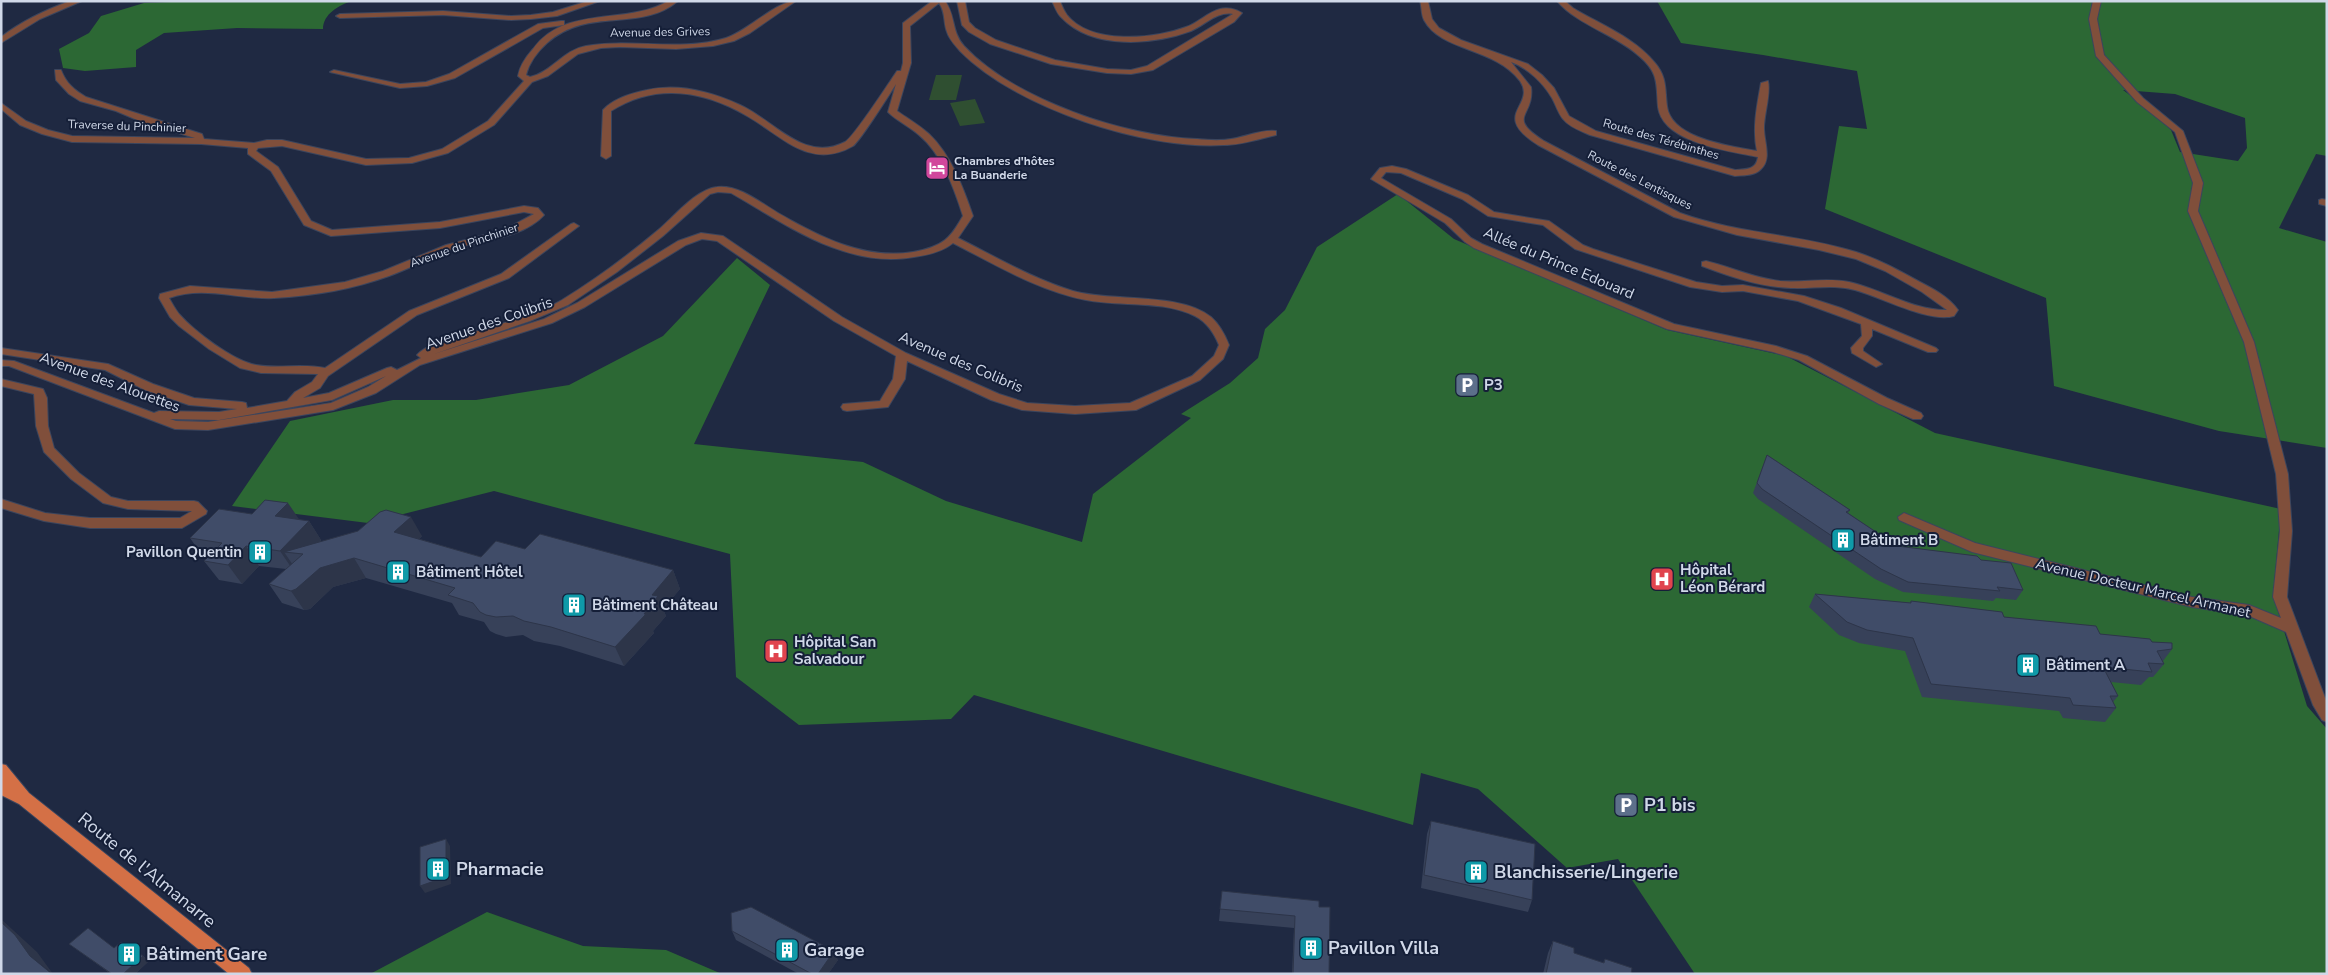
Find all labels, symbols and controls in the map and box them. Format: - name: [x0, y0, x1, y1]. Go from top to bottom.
- street label: Avenue des Grives: [610, 23, 710, 41]
- street label: Route des Térébinthes: [1601, 115, 1721, 163]
- street label: Traverse du Pinchinier: [68, 116, 187, 136]
- street label: Route des Lentisques: [1585, 147, 1695, 213]
- place label: Chambres d'hôtes La Buanderie: [954, 153, 1055, 183]
- hotel icon: Chambres d'hôtes La Buanderie: [924, 155, 950, 181]
- street label: Avenue du Pinchinier: [408, 219, 521, 271]
- street label: Allée du Prince Edouard: [1480, 222, 1638, 304]
- street label: Avenue des Colibris: [423, 292, 555, 354]
- street label: Avenue des Colibris: [896, 327, 1026, 397]
- street label: Avenue des Alouettes: [37, 347, 183, 417]
- parking icon: P3: [1454, 372, 1480, 398]
- place label: P3: [1484, 375, 1503, 395]
- building icon: Bâtiment B: [1830, 527, 1856, 553]
- place label: Bâtiment B: [1860, 530, 1938, 550]
- building icon: Pavillon Quentin: [247, 539, 273, 565]
- place label: Pavillon Quentin: [126, 542, 242, 562]
- street label: Avenue Docteur Marcel Armanet: [2034, 554, 2253, 623]
- building icon: Bâtiment Hôtel: [385, 559, 411, 585]
- place label: Hôpital Léon Bérard: [1680, 560, 1765, 597]
- place label: Bâtiment Hôtel: [416, 562, 523, 582]
- hospital icon: Hôpital Léon Bérard: [1649, 566, 1675, 592]
- building icon: Bâtiment Château: [561, 592, 587, 618]
- place label: Bâtiment Château: [592, 595, 718, 615]
- place label: Hôpital San Salvadour: [794, 632, 876, 669]
- hospital icon: Hôpital San Salvadour: [763, 638, 789, 664]
- building icon: Bâtiment A: [2015, 652, 2041, 678]
- place label: Bâtiment A: [2046, 655, 2126, 675]
- parking icon: P1 bis: [1613, 792, 1639, 818]
- place label: P1 bis: [1644, 793, 1696, 817]
- street label: Route de l'Almanarre: [73, 807, 221, 933]
- building icon: Pharmacie: [425, 856, 451, 882]
- place label: Pharmacie: [456, 857, 544, 881]
- building icon: Blanchisserie/Lingerie: [1463, 859, 1489, 885]
- place label: Blanchisserie/Lingerie: [1494, 860, 1678, 884]
- building icon: Pavillon Villa: [1298, 935, 1324, 961]
- place label: Pavillon Villa: [1328, 936, 1439, 960]
- building icon: Garage: [774, 937, 800, 963]
- place label: Garage: [804, 938, 865, 962]
- building icon: Bâtiment Gare: [116, 941, 142, 967]
- place label: Bâtiment Gare: [146, 942, 268, 966]

